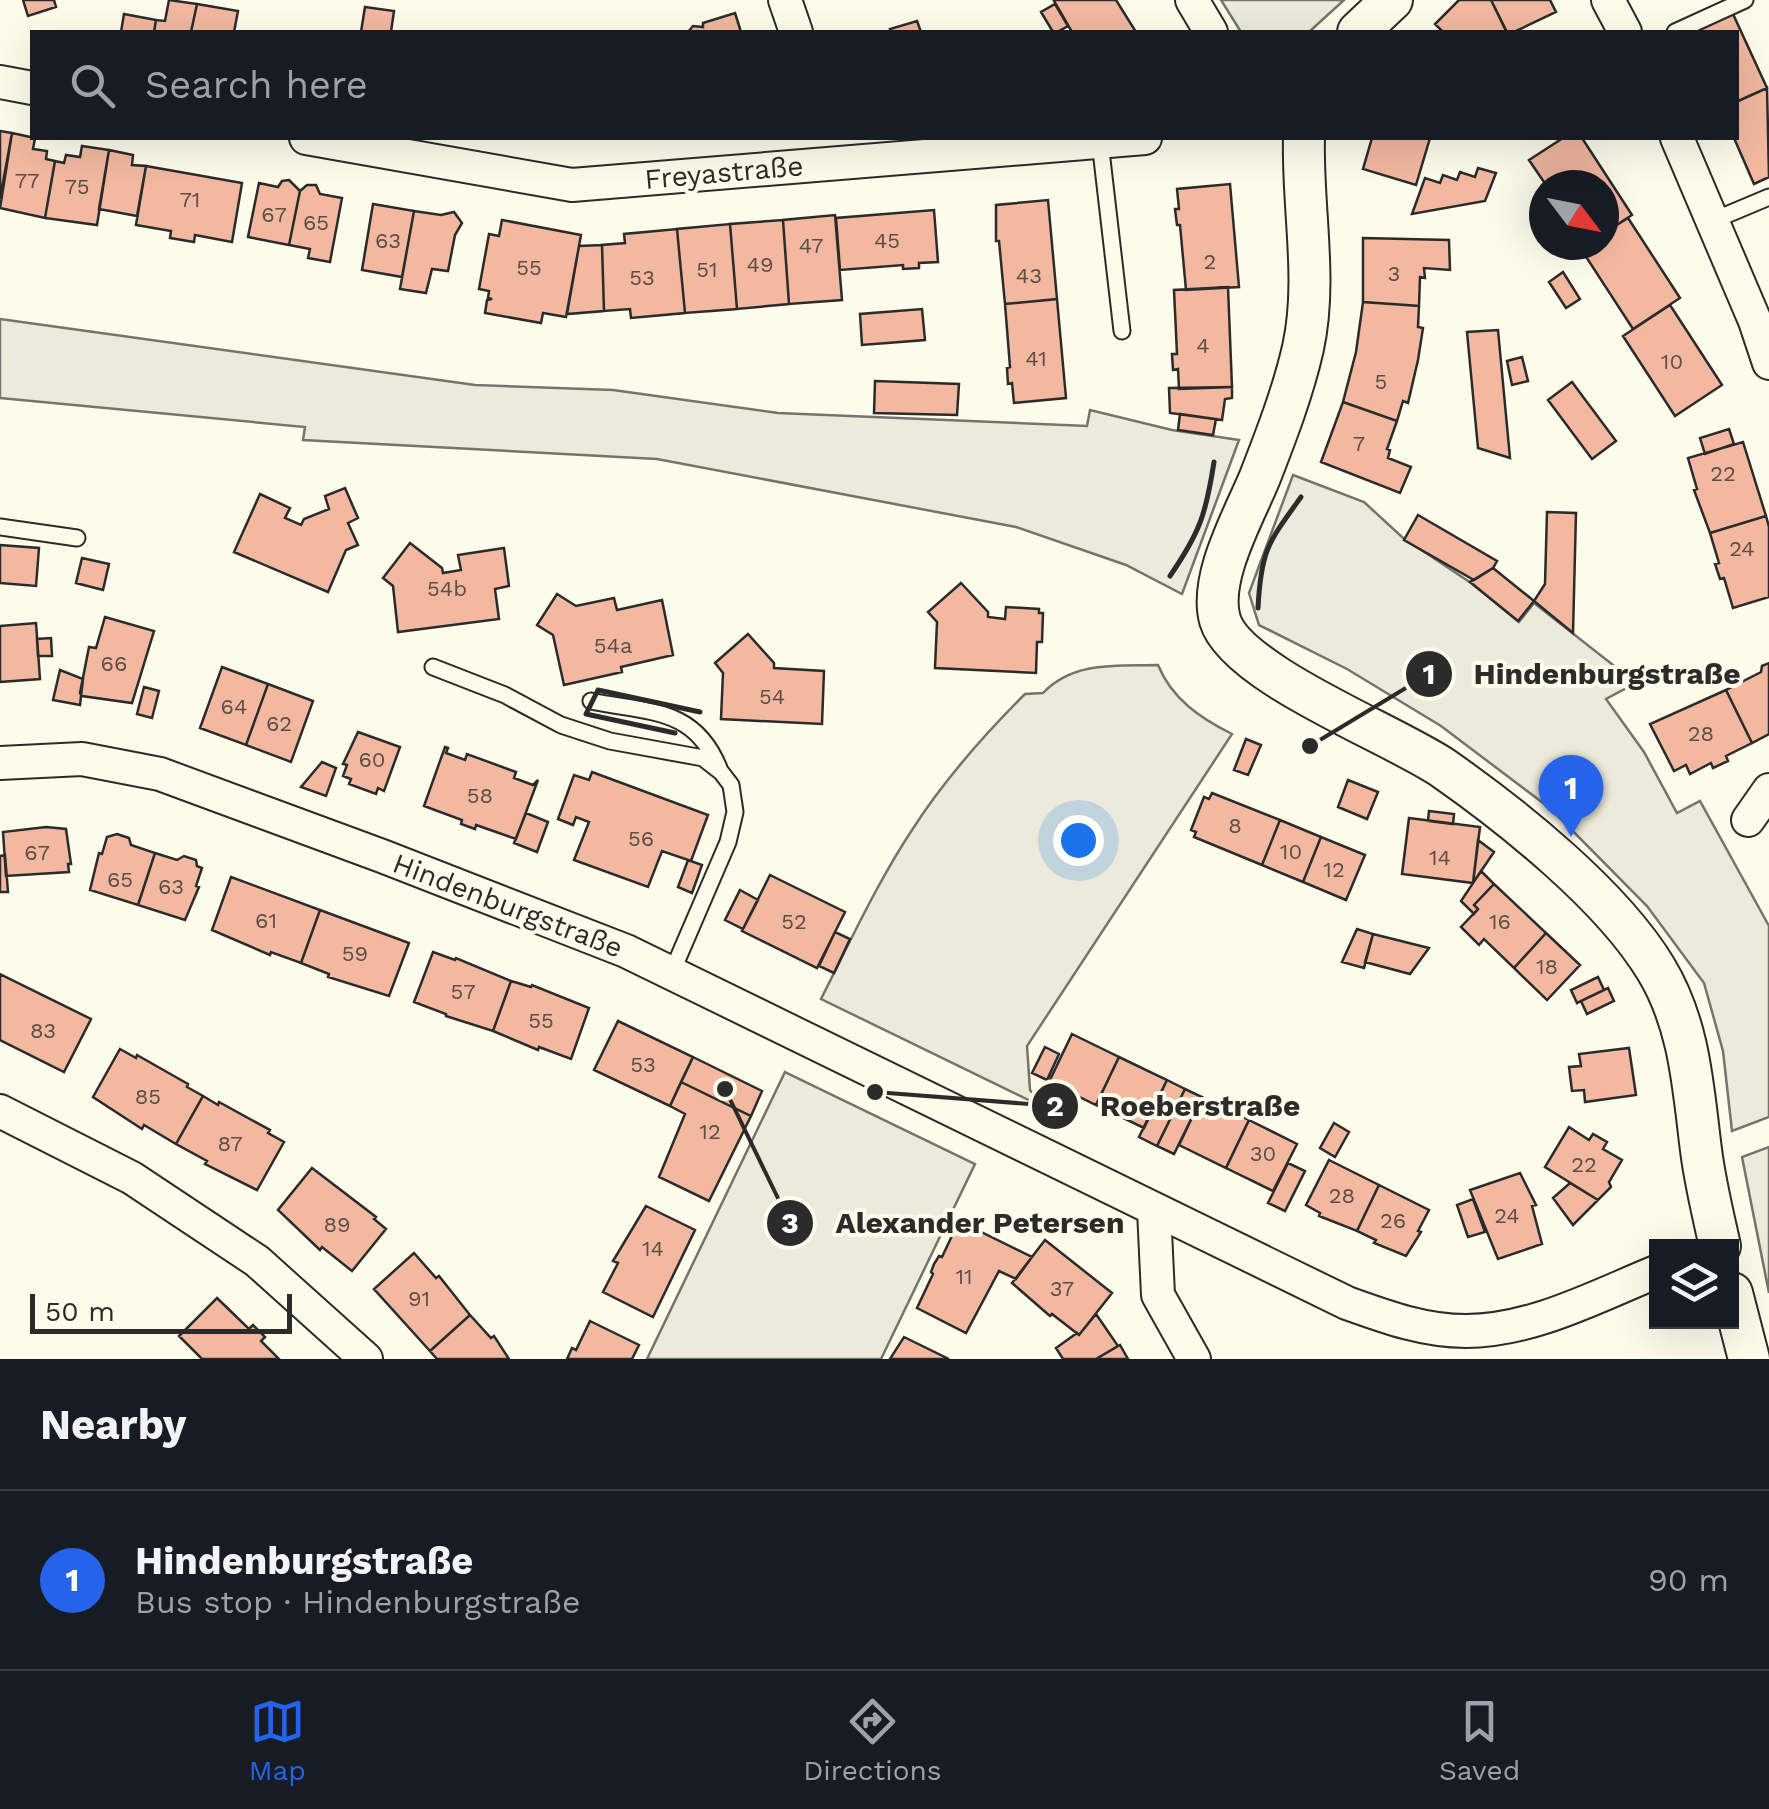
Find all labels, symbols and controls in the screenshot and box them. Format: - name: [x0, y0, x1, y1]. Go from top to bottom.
- search box: [30, 30, 1739, 140]
- icon: search: [65, 58, 120, 113]
- text: Search here: [145, 63, 368, 107]
- street label: Freyastraße: [643, 149, 805, 196]
- house number: 77: [15, 168, 39, 193]
- north arrow: [1529, 170, 1619, 260]
- house number: 75: [64, 174, 90, 199]
- house number: 71: [180, 187, 200, 212]
- house number: 67: [261, 202, 287, 227]
- house number: 65: [303, 210, 329, 235]
- house number: 63: [375, 228, 401, 253]
- house number: 45: [874, 228, 900, 253]
- house number: 47: [799, 233, 823, 258]
- house number: 2: [1204, 249, 1216, 274]
- house number: 49: [746, 252, 774, 277]
- house number: 55: [516, 255, 542, 280]
- house number: 51: [696, 257, 718, 282]
- house number: 3: [1388, 261, 1400, 286]
- house number: 43: [1016, 263, 1042, 288]
- house number: 53: [629, 265, 655, 290]
- house number: 4: [1196, 333, 1210, 358]
- house number: 41: [1025, 346, 1047, 371]
- house number: 10: [1661, 349, 1683, 374]
- house number: 5: [1375, 369, 1387, 394]
- house number: 7: [1353, 431, 1365, 456]
- house number: 22: [1710, 461, 1736, 486]
- house number: 24: [1729, 536, 1755, 561]
- house number: 54b: [427, 576, 467, 601]
- house number: 54a: [594, 633, 632, 658]
- callout: Hindenburgstraße: [1404, 644, 1761, 704]
- house number: 66: [101, 651, 127, 676]
- text: 1: [1423, 656, 1435, 691]
- text: Hindenburgstraße: [1473, 656, 1741, 691]
- house number: 54: [759, 684, 785, 709]
- house number: 64: [221, 694, 247, 719]
- house number: 62: [266, 711, 292, 736]
- house number: 28: [1688, 721, 1714, 746]
- house number: 60: [358, 747, 386, 772]
- pin: 1: [1538, 754, 1604, 837]
- house number: 58: [467, 783, 493, 808]
- house number: 8: [1228, 813, 1242, 838]
- your location: [1053, 815, 1104, 866]
- house number: 56: [628, 826, 654, 851]
- house number: 10: [1280, 839, 1302, 864]
- house number: 67: [24, 840, 50, 865]
- house number: 14: [1429, 845, 1451, 870]
- street label: Hindenburgstraße: [388, 846, 627, 965]
- house number: 12: [1323, 857, 1345, 882]
- house number: 65: [107, 867, 133, 892]
- house number: 63: [158, 874, 184, 899]
- house number: 61: [255, 908, 277, 933]
- house number: 52: [781, 909, 807, 934]
- house number: 16: [1489, 909, 1511, 934]
- house number: 59: [342, 941, 368, 966]
- house number: 18: [1536, 954, 1558, 979]
- house number: 57: [450, 979, 476, 1004]
- house number: 55: [528, 1008, 554, 1033]
- house number: 83: [30, 1018, 56, 1043]
- house number: 53: [630, 1052, 656, 1077]
- callout: Roeberstraße: [1030, 1076, 1320, 1136]
- house number: 85: [135, 1084, 161, 1109]
- text: 2: [1046, 1088, 1064, 1123]
- text: Roeberstraße: [1100, 1088, 1300, 1123]
- house number: 12: [699, 1119, 721, 1144]
- house number: 87: [217, 1131, 243, 1156]
- house number: 30: [1250, 1141, 1276, 1166]
- house number: 22: [1571, 1152, 1597, 1177]
- house number: 28: [1329, 1183, 1355, 1208]
- callout: Alexander Petersen: [765, 1193, 1145, 1253]
- house number: 24: [1494, 1203, 1520, 1228]
- text: 3: [781, 1205, 799, 1240]
- text: Alexander Petersen: [835, 1205, 1125, 1240]
- house number: 26: [1380, 1208, 1406, 1233]
- house number: 89: [323, 1212, 351, 1237]
- house number: 14: [642, 1236, 664, 1261]
- map controls: [1649, 1239, 1739, 1329]
- button: layers: [1649, 1239, 1739, 1329]
- house number: 11: [955, 1264, 973, 1289]
- house number: 37: [1050, 1276, 1074, 1301]
- house number: 91: [408, 1286, 430, 1311]
- scale bar: [30, 1289, 292, 1334]
- text: 50 m: [45, 1295, 115, 1328]
- text: Nearby: [40, 1400, 187, 1449]
- text: Hindenburgstraße: [135, 1539, 473, 1583]
- text: 1: [66, 1561, 79, 1599]
- text: 90 m: [1648, 1561, 1729, 1599]
- text: Bus stop · Hindenburgstraße: [135, 1583, 580, 1621]
- tab: Map: [249, 1694, 306, 1787]
- tab: Directions: [803, 1694, 942, 1787]
- tab: Saved: [1439, 1694, 1520, 1787]

